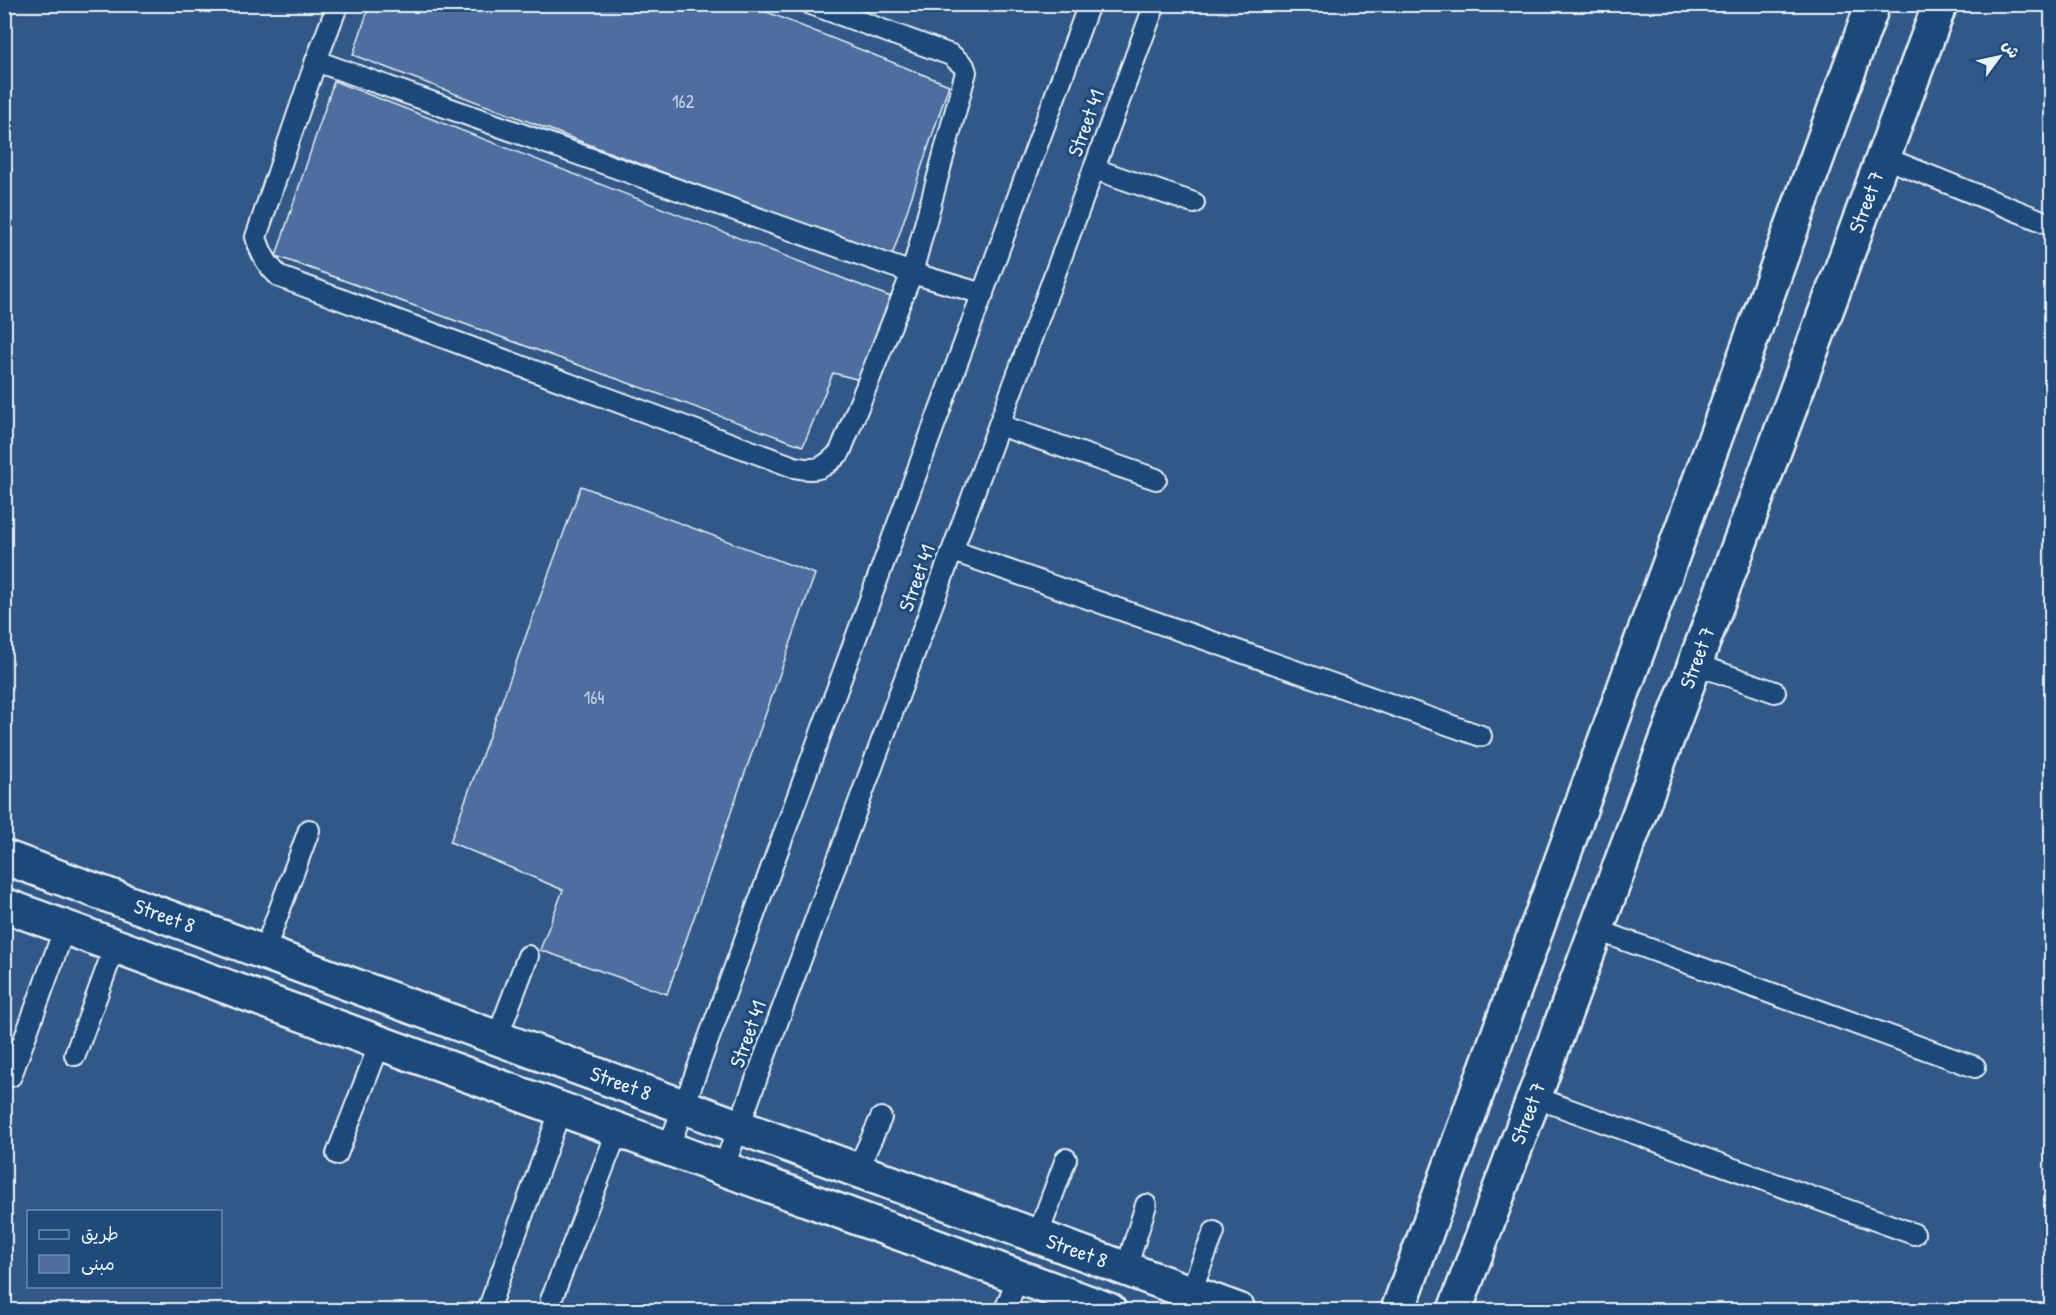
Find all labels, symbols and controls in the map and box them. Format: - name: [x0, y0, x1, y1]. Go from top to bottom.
- north arrow: [1969, 27, 2029, 87]
- text: ش: [1998, 35, 2026, 62]
- street label: Street 41: [1060, 85, 1111, 160]
- house number: 162: [672, 89, 695, 114]
- street label: Street 7: [1841, 167, 1891, 237]
- street label: Street 41: [891, 540, 942, 615]
- street label: Street 7: [1672, 622, 1722, 692]
- house number: 164: [584, 685, 604, 710]
- street label: Street 8: [130, 891, 199, 940]
- street label: Street 41: [722, 996, 773, 1071]
- street label: Street 8: [586, 1058, 655, 1107]
- street label: Street 7: [1503, 1078, 1552, 1148]
- legend: [27, 1210, 222, 1288]
- text: طريق: [81, 1221, 119, 1246]
- street label: Street 8: [1043, 1226, 1112, 1275]
- text: مبنى: [81, 1251, 115, 1276]

